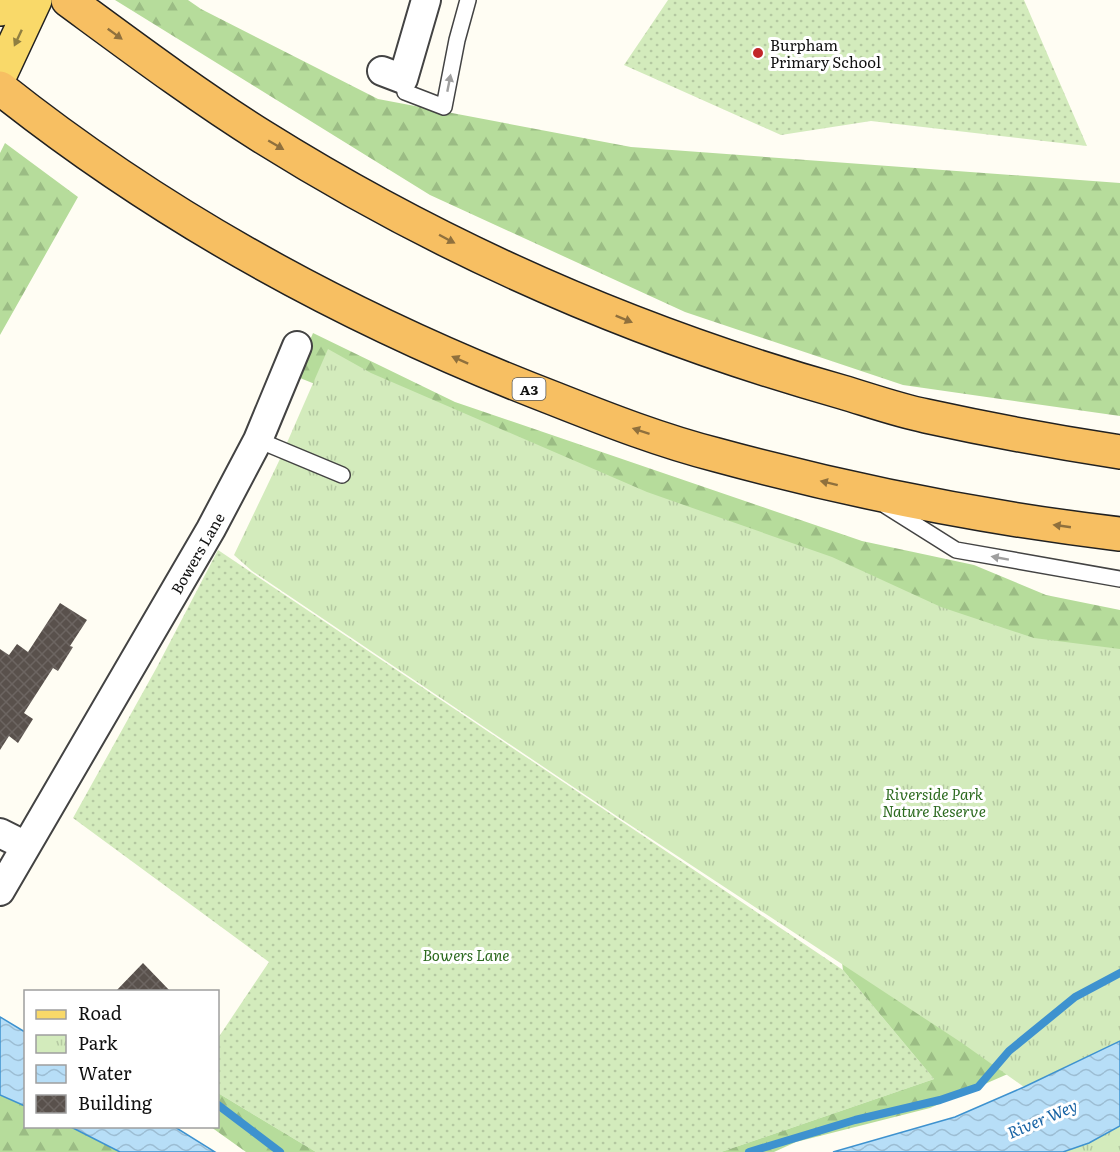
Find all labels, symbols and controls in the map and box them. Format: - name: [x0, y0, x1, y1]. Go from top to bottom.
- one-way arrow: [108, 28, 123, 40]
- one-way arrow: [13, 29, 22, 46]
- place label: Burpham Primary School: [770, 33, 881, 73]
- marker: Burpham Primary School: [751, 46, 765, 60]
- one-way arrow: [444, 73, 454, 92]
- one-way arrow: [268, 139, 284, 150]
- one-way arrow: [438, 234, 455, 244]
- one-way arrow: [616, 314, 634, 324]
- one-way arrow: [451, 356, 468, 365]
- road number: A3: [512, 378, 546, 400]
- one-way arrow: [632, 425, 650, 435]
- one-way arrow: [820, 478, 838, 488]
- street label: Bowers Lane: [164, 508, 230, 598]
- one-way arrow: [1052, 522, 1071, 531]
- one-way arrow: [991, 553, 1010, 562]
- park label: Riverside Park Nature Reserve: [882, 782, 986, 822]
- park label: Bowers Lane: [422, 943, 510, 966]
- legend: [24, 990, 219, 1128]
- text: Road: [78, 999, 122, 1026]
- text: Park: [78, 1029, 119, 1056]
- text: Water: [78, 1059, 132, 1086]
- text: Building: [78, 1089, 153, 1116]
- water label: River Wey: [1003, 1092, 1081, 1144]

